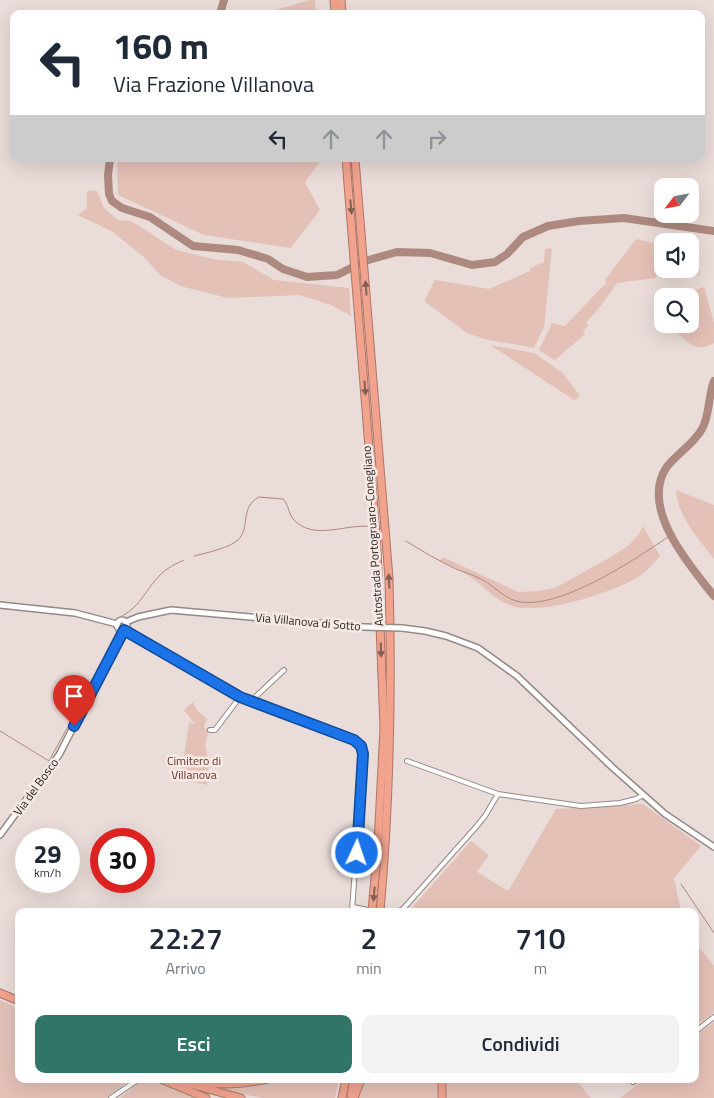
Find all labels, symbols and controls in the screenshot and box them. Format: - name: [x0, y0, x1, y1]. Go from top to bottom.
- text: 160 m: [113, 19, 209, 73]
- icon: left: [30, 30, 95, 95]
- text: Via Frazione Villanova: [113, 67, 314, 101]
- icon: left: [264, 125, 292, 153]
- icon: ahead: [317, 125, 345, 153]
- icon: ahead: [370, 125, 398, 153]
- icon: right: [423, 125, 451, 153]
- north arrow: [654, 178, 699, 222]
- map controls: [654, 178, 699, 333]
- one-way arrow: [347, 200, 355, 216]
- button: sound: [654, 233, 699, 278]
- one-way arrow: [361, 280, 369, 296]
- button: search: [654, 288, 699, 333]
- one-way arrow: [362, 380, 370, 396]
- street label: Autostrada Portogruaro-Conegliano: [357, 445, 388, 627]
- one-way arrow: [384, 572, 392, 588]
- street label: Via Villanova di Sotto: [255, 607, 361, 636]
- one-way arrow: [377, 642, 385, 658]
- pin: [53, 675, 95, 726]
- icon: arrive: [60, 682, 88, 710]
- park label: Cimitero di Villanova: [167, 751, 221, 784]
- street label: Via del Bosco: [8, 754, 63, 819]
- position arrow: [330, 826, 382, 878]
- speed limit sign: 30: [90, 828, 155, 893]
- text: 29: [33, 835, 62, 873]
- text: km/h: [34, 863, 61, 882]
- one-way arrow: [370, 887, 378, 903]
- text: 22:27: [148, 915, 223, 961]
- text: 2: [361, 915, 377, 961]
- text: 710: [515, 915, 566, 961]
- text: Arrivo: [166, 956, 206, 980]
- text: min: [356, 956, 382, 980]
- text: m: [534, 956, 547, 980]
- button: Esci: [35, 1015, 352, 1073]
- button: Condividi: [362, 1015, 679, 1073]

